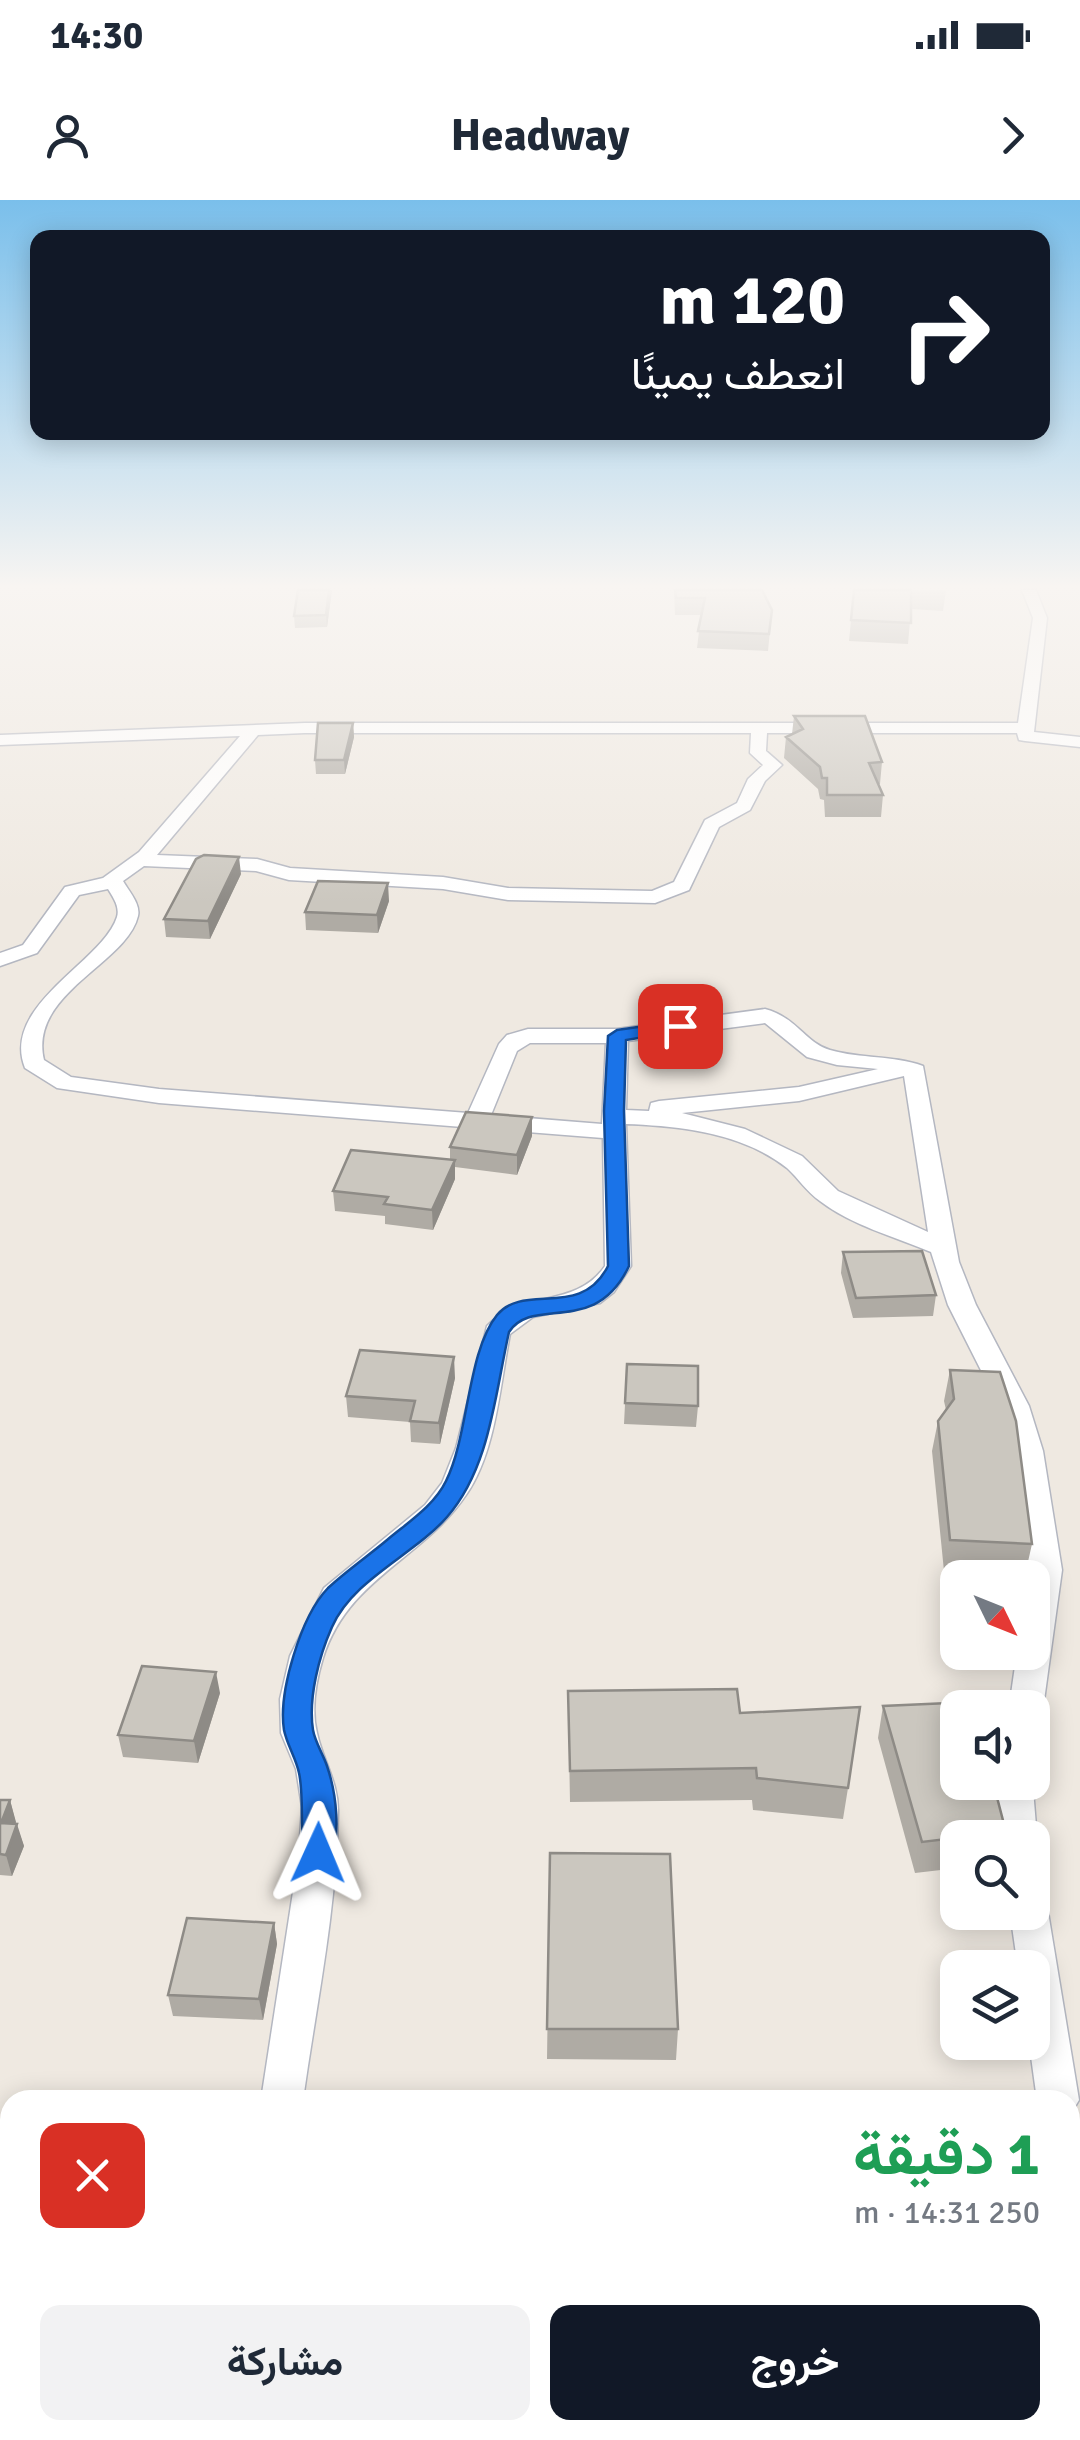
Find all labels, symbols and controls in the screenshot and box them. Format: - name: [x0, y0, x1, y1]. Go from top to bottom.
- text: 14:30: [50, 12, 143, 59]
- icon: person: [40, 108, 95, 163]
- text: Headway: [450, 108, 630, 163]
- icon: forward: [985, 108, 1040, 163]
- text: 120 m: [660, 257, 845, 343]
- icon: right: [880, 270, 1010, 400]
- text: انعطف يمينًا: [631, 347, 845, 402]
- pin: [638, 984, 723, 1069]
- icon: arrive: [653, 999, 708, 1054]
- north arrow: [940, 1560, 1050, 1670]
- map controls: [940, 1560, 1050, 2060]
- button: sound: [940, 1690, 1050, 1800]
- position arrow: [266, 1801, 370, 1905]
- button: search: [940, 1820, 1050, 1930]
- button: layers: [940, 1950, 1050, 2060]
- text: 1 دقيقة: [853, 2118, 1040, 2192]
- button: close: [40, 2123, 145, 2228]
- text: 250 m · 14:31: [854, 2193, 1040, 2232]
- button: مشاركة: [40, 2305, 530, 2420]
- button: خروج: [550, 2305, 1040, 2420]

